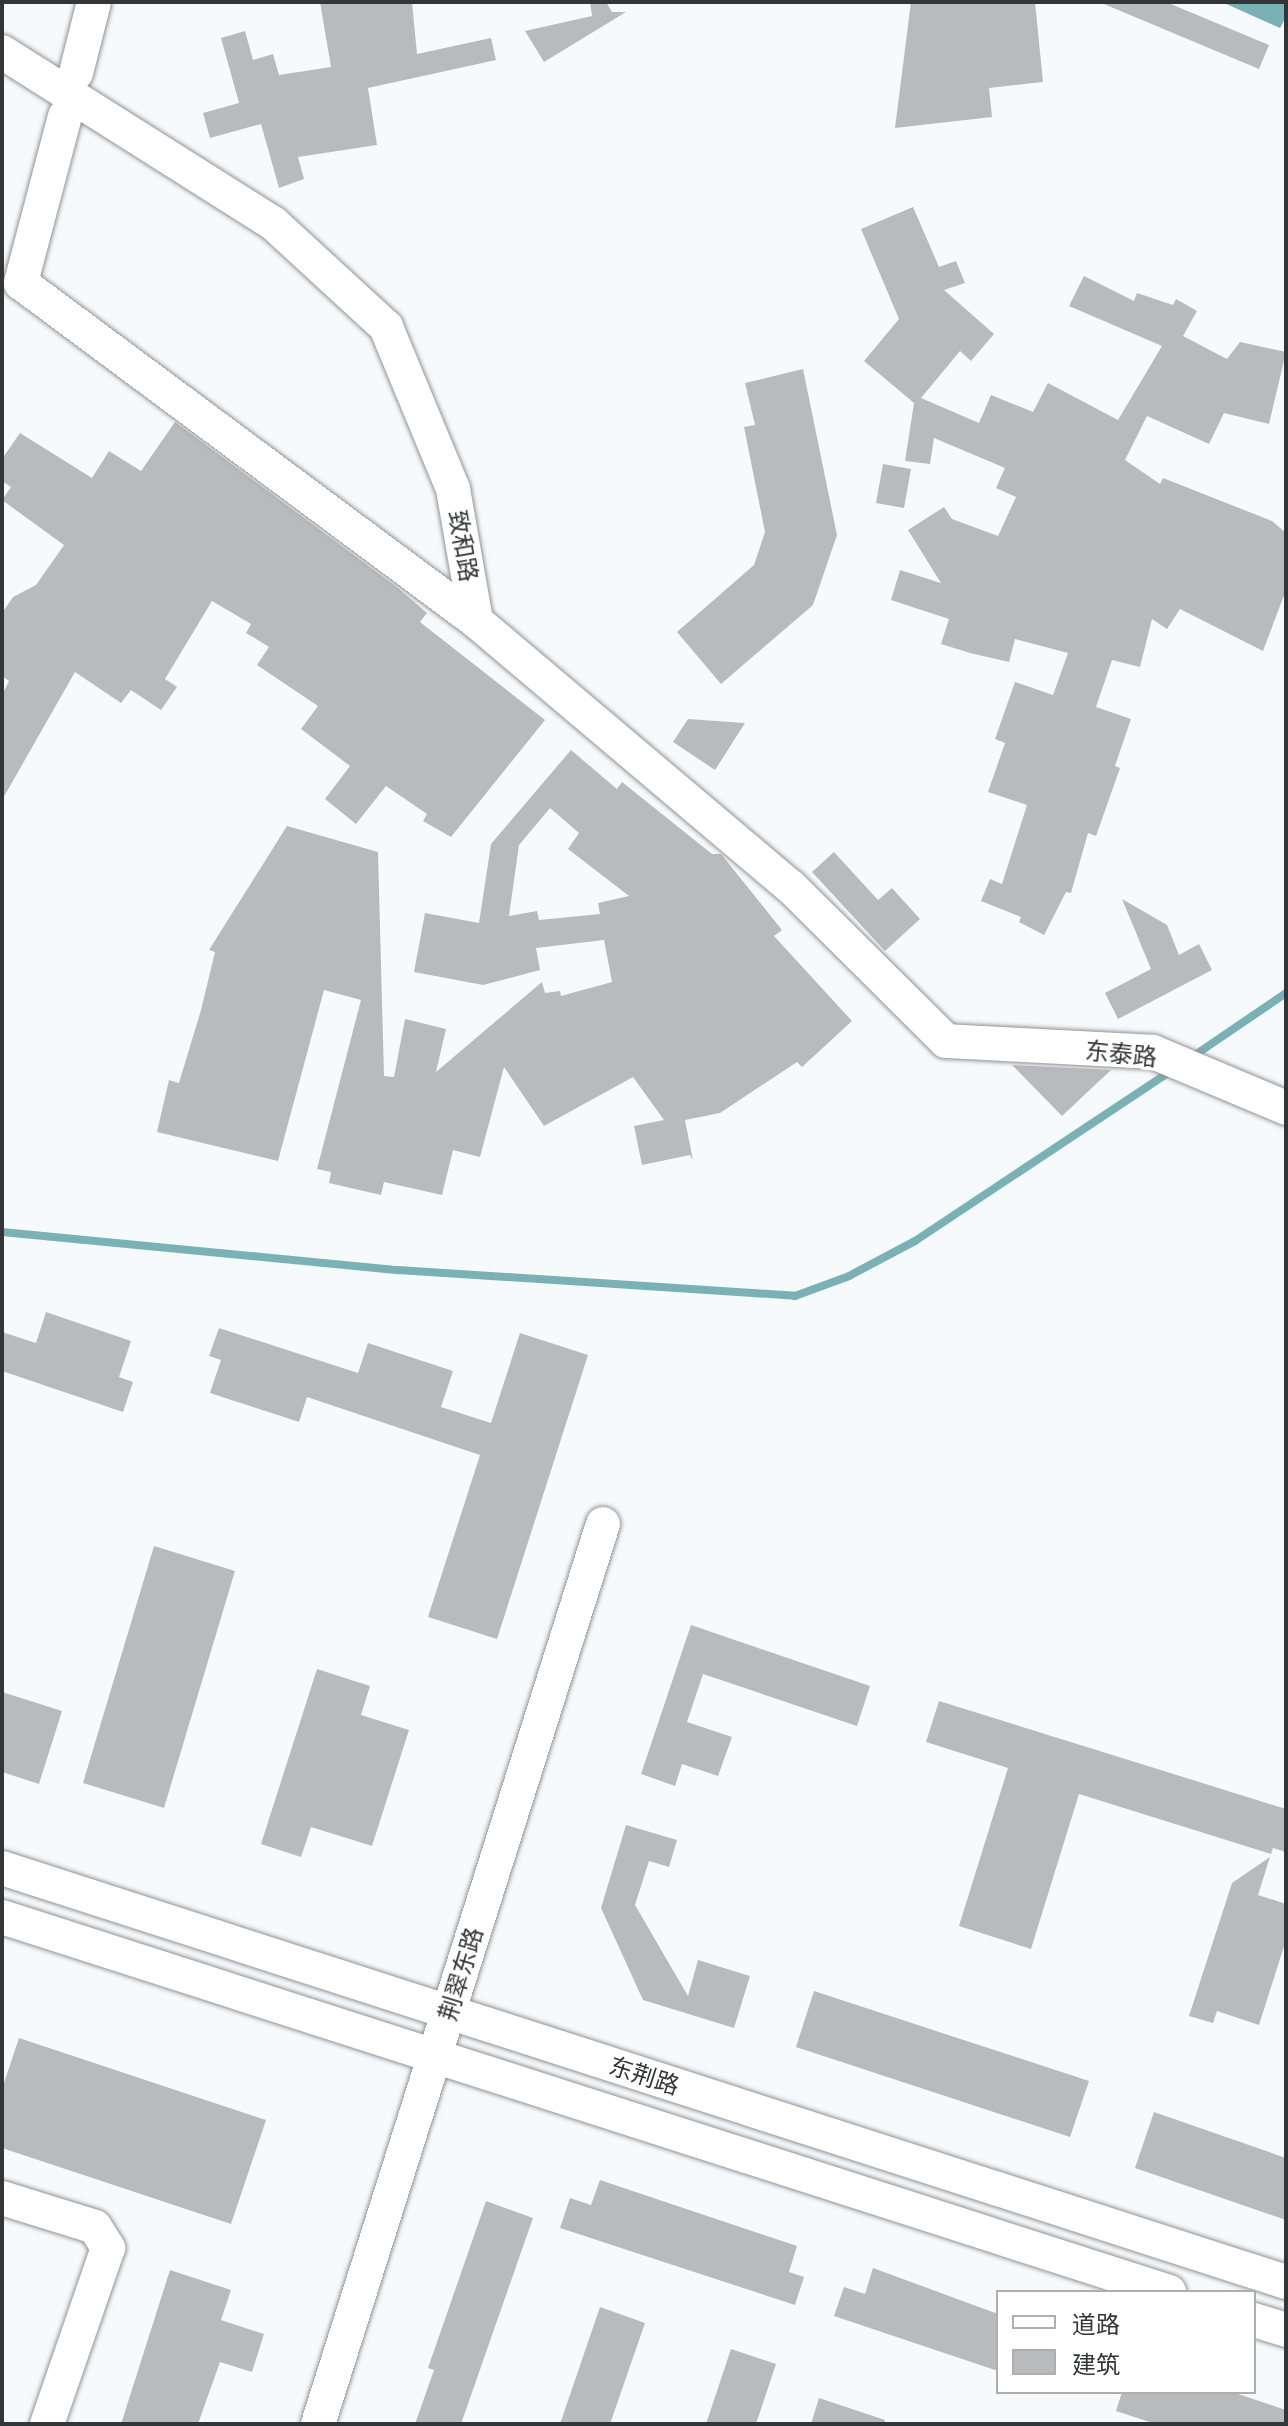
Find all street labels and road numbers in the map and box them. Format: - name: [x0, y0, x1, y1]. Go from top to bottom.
- street label: 致和路: [443, 508, 483, 584]
- street label: 东泰路: [1084, 1036, 1158, 1072]
- street label: 荆翠东路: [433, 1924, 489, 2024]
- street label: 东荆路: [605, 2051, 683, 2101]

